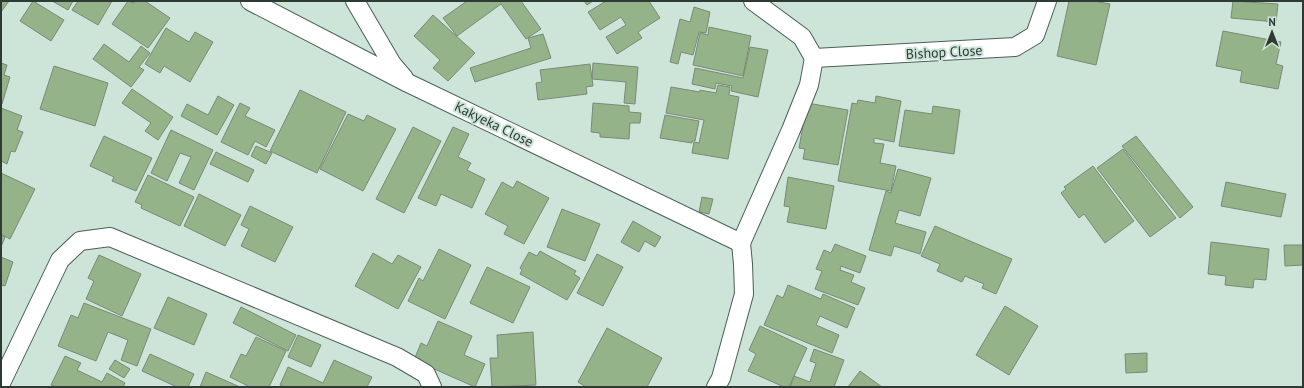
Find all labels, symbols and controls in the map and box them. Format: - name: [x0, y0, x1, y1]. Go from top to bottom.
- north arrow: [1252, 12, 1292, 52]
- text: N: [1268, 15, 1276, 29]
- street label: Bishop Close: [905, 41, 983, 63]
- street label: Kakyeka Close: [452, 97, 536, 151]

